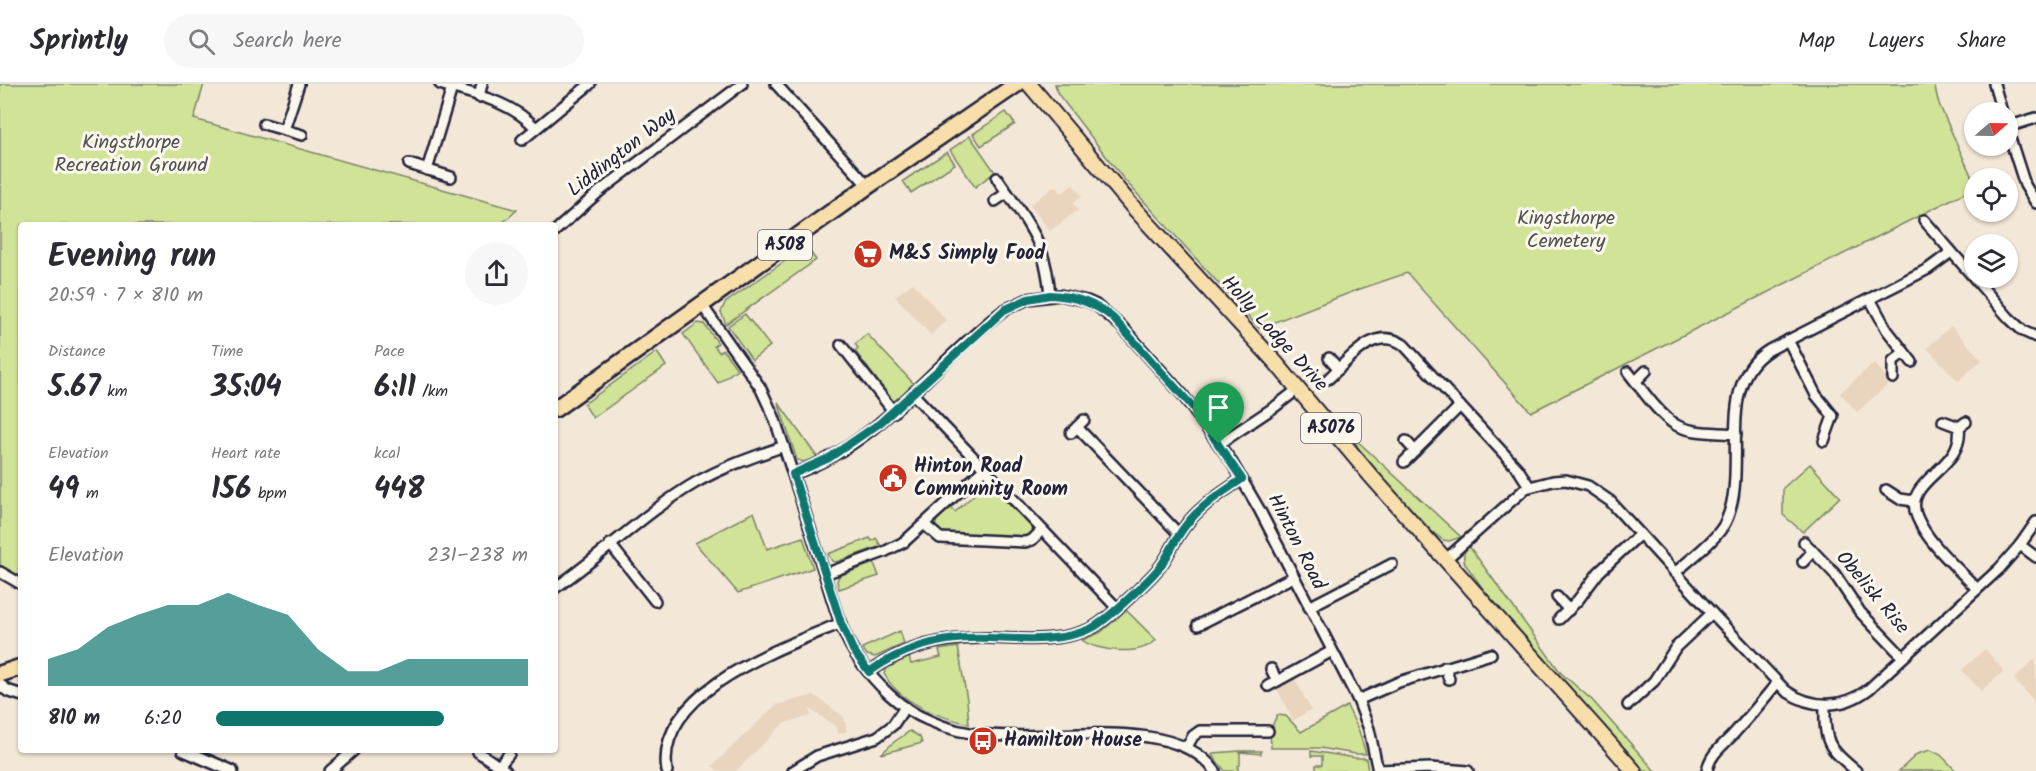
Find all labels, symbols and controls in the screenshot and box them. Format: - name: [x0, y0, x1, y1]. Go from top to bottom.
- search box: [164, 14, 584, 68]
- text: Sprintly: [30, 19, 128, 64]
- text: Search here: [233, 24, 342, 59]
- icon: search: [185, 25, 218, 58]
- text: Map: [1798, 25, 1835, 58]
- text: Layers: [1868, 25, 1924, 58]
- text: Share: [1957, 25, 2006, 58]
- street label: Liddington Way: [561, 100, 684, 206]
- north arrow: [1964, 102, 2018, 156]
- map controls: [1964, 102, 2018, 288]
- park label: Kingsthorpe Recreation Ground: [55, 127, 209, 182]
- button: locate: [1964, 168, 2018, 222]
- park label: Kingsthorpe Cemetery: [1517, 203, 1615, 258]
- road number: A508: [758, 230, 812, 260]
- text: Evening run: [48, 231, 216, 284]
- button: layers: [1964, 234, 2018, 288]
- supermarket icon: M&S Simply Food: [852, 238, 884, 270]
- place label: M&S Simply Food: [889, 238, 1046, 270]
- button: share: [465, 242, 528, 305]
- street label: Holly Lodge Drive: [1213, 268, 1335, 400]
- text: 20:59 · 7 × 810 m: [48, 280, 203, 312]
- text: Distance: [48, 339, 106, 364]
- text: Time: [211, 339, 243, 364]
- text: Pace: [374, 339, 405, 364]
- text: 5.67: [48, 364, 101, 412]
- text: 35:04: [211, 364, 282, 412]
- text: 6:11: [374, 364, 416, 412]
- text: km: [101, 379, 127, 404]
- text: /km: [416, 379, 448, 404]
- pin: [1193, 382, 1244, 444]
- icon: arrive: [1202, 391, 1235, 424]
- road number: A5076: [1301, 413, 1361, 443]
- text: Elevation: [48, 441, 109, 466]
- text: Heart rate: [211, 441, 281, 466]
- text: kcal: [374, 441, 400, 466]
- place label: Hinton Road Community Room: [914, 451, 1068, 506]
- public building icon: Hinton Road Community Room: [877, 462, 909, 494]
- text: 49: [48, 466, 80, 514]
- text: 156: [211, 466, 252, 514]
- text: 448: [374, 466, 424, 514]
- text: m: [80, 481, 99, 506]
- text: bpm: [252, 481, 287, 506]
- street label: Hinton Road: [1258, 488, 1334, 597]
- text: Elevation: [48, 540, 124, 572]
- text: 231–238 m: [427, 540, 528, 572]
- street label: Obelisk Rise: [1827, 544, 1917, 642]
- text: 810 m: [48, 703, 100, 735]
- text: 6:20: [144, 703, 182, 735]
- bus stop icon: Hamilton House: [967, 725, 999, 757]
- place label: Hamilton House: [1004, 725, 1142, 757]

